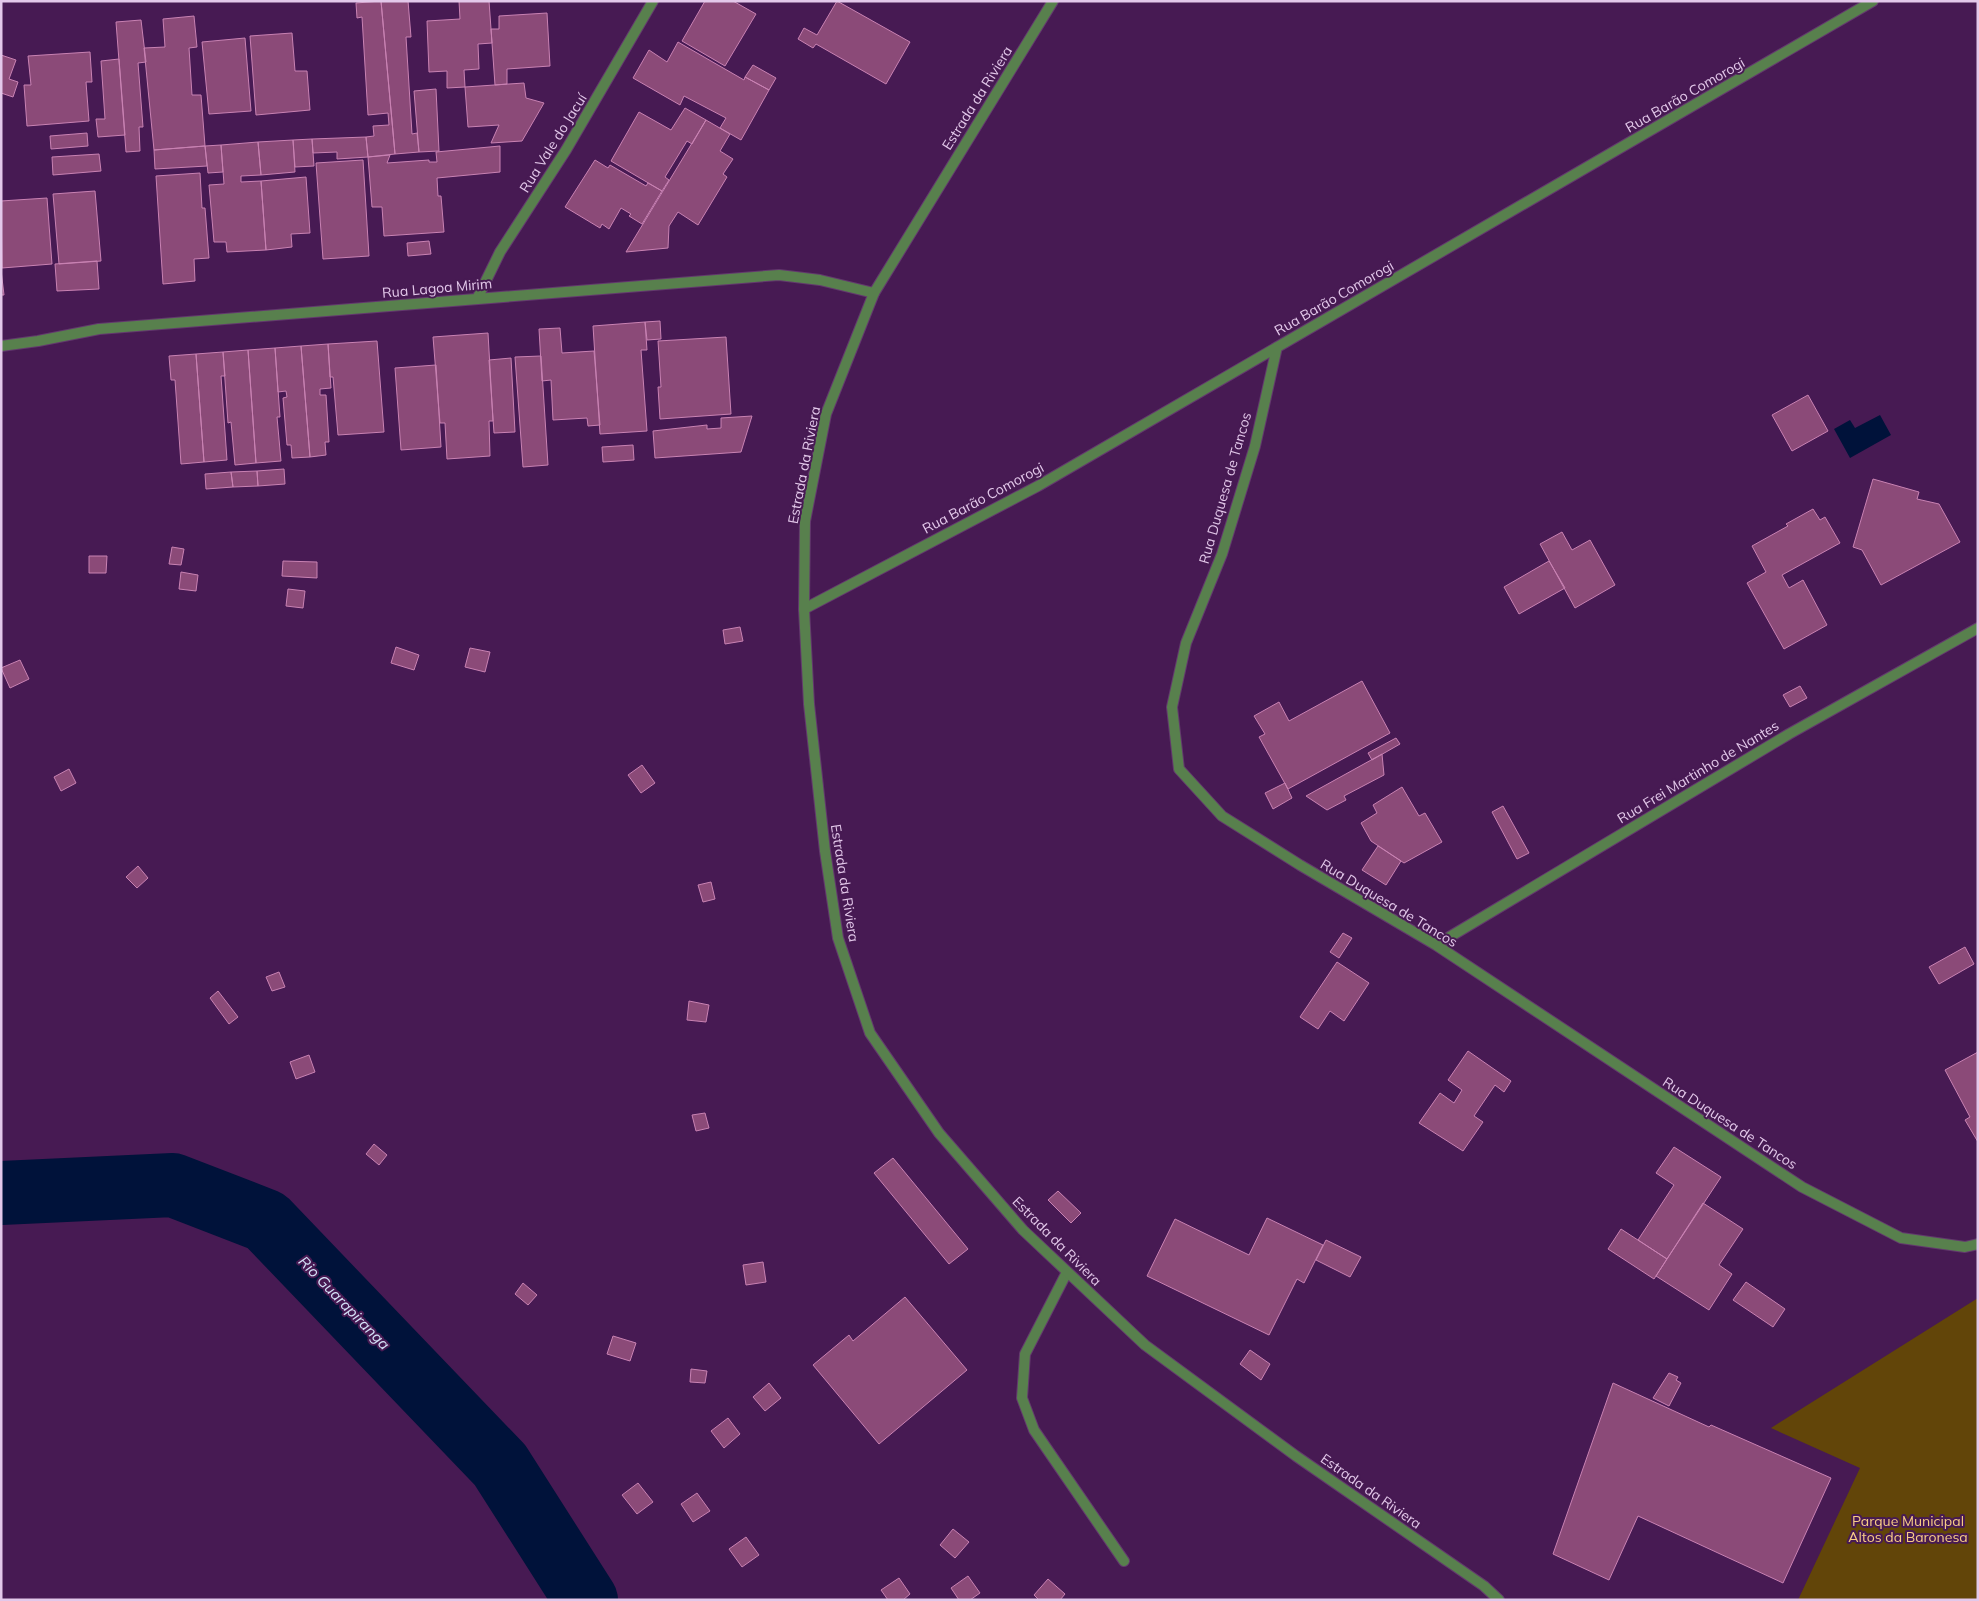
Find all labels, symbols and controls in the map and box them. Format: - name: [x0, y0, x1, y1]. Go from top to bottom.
- street label: Estrada da Riviera: [938, 43, 1016, 153]
- street label: Rua Barão Comorogi: [1622, 53, 1748, 137]
- street label: Rua Vale do Jacuí: [515, 90, 591, 196]
- street label: Rua Barão Comorogi: [1271, 256, 1397, 340]
- street label: Rua Lagoa Mirim: [381, 274, 493, 302]
- street label: Estrada da Riviera: [784, 405, 824, 525]
- street label: Rua Duquesa de Tancos: [1195, 410, 1255, 566]
- street label: Rua Barão Comorogi: [919, 458, 1047, 538]
- street label: Rua Frei Martinho de Nantes: [1614, 717, 1782, 827]
- street label: Estrada da Riviera: [827, 823, 863, 943]
- street label: Rua Duquesa de Tancos: [1317, 855, 1461, 951]
- street label: Rua Duquesa de Tancos: [1659, 1073, 1801, 1173]
- street label: Estrada da Riviera: [1009, 1193, 1105, 1289]
- water label: Rio Guarapiranga: [295, 1252, 394, 1354]
- street label: Estrada da Riviera: [1317, 1449, 1425, 1533]
- park label: Parque Municipal Altos da Baronesa: [1848, 1512, 1968, 1546]

